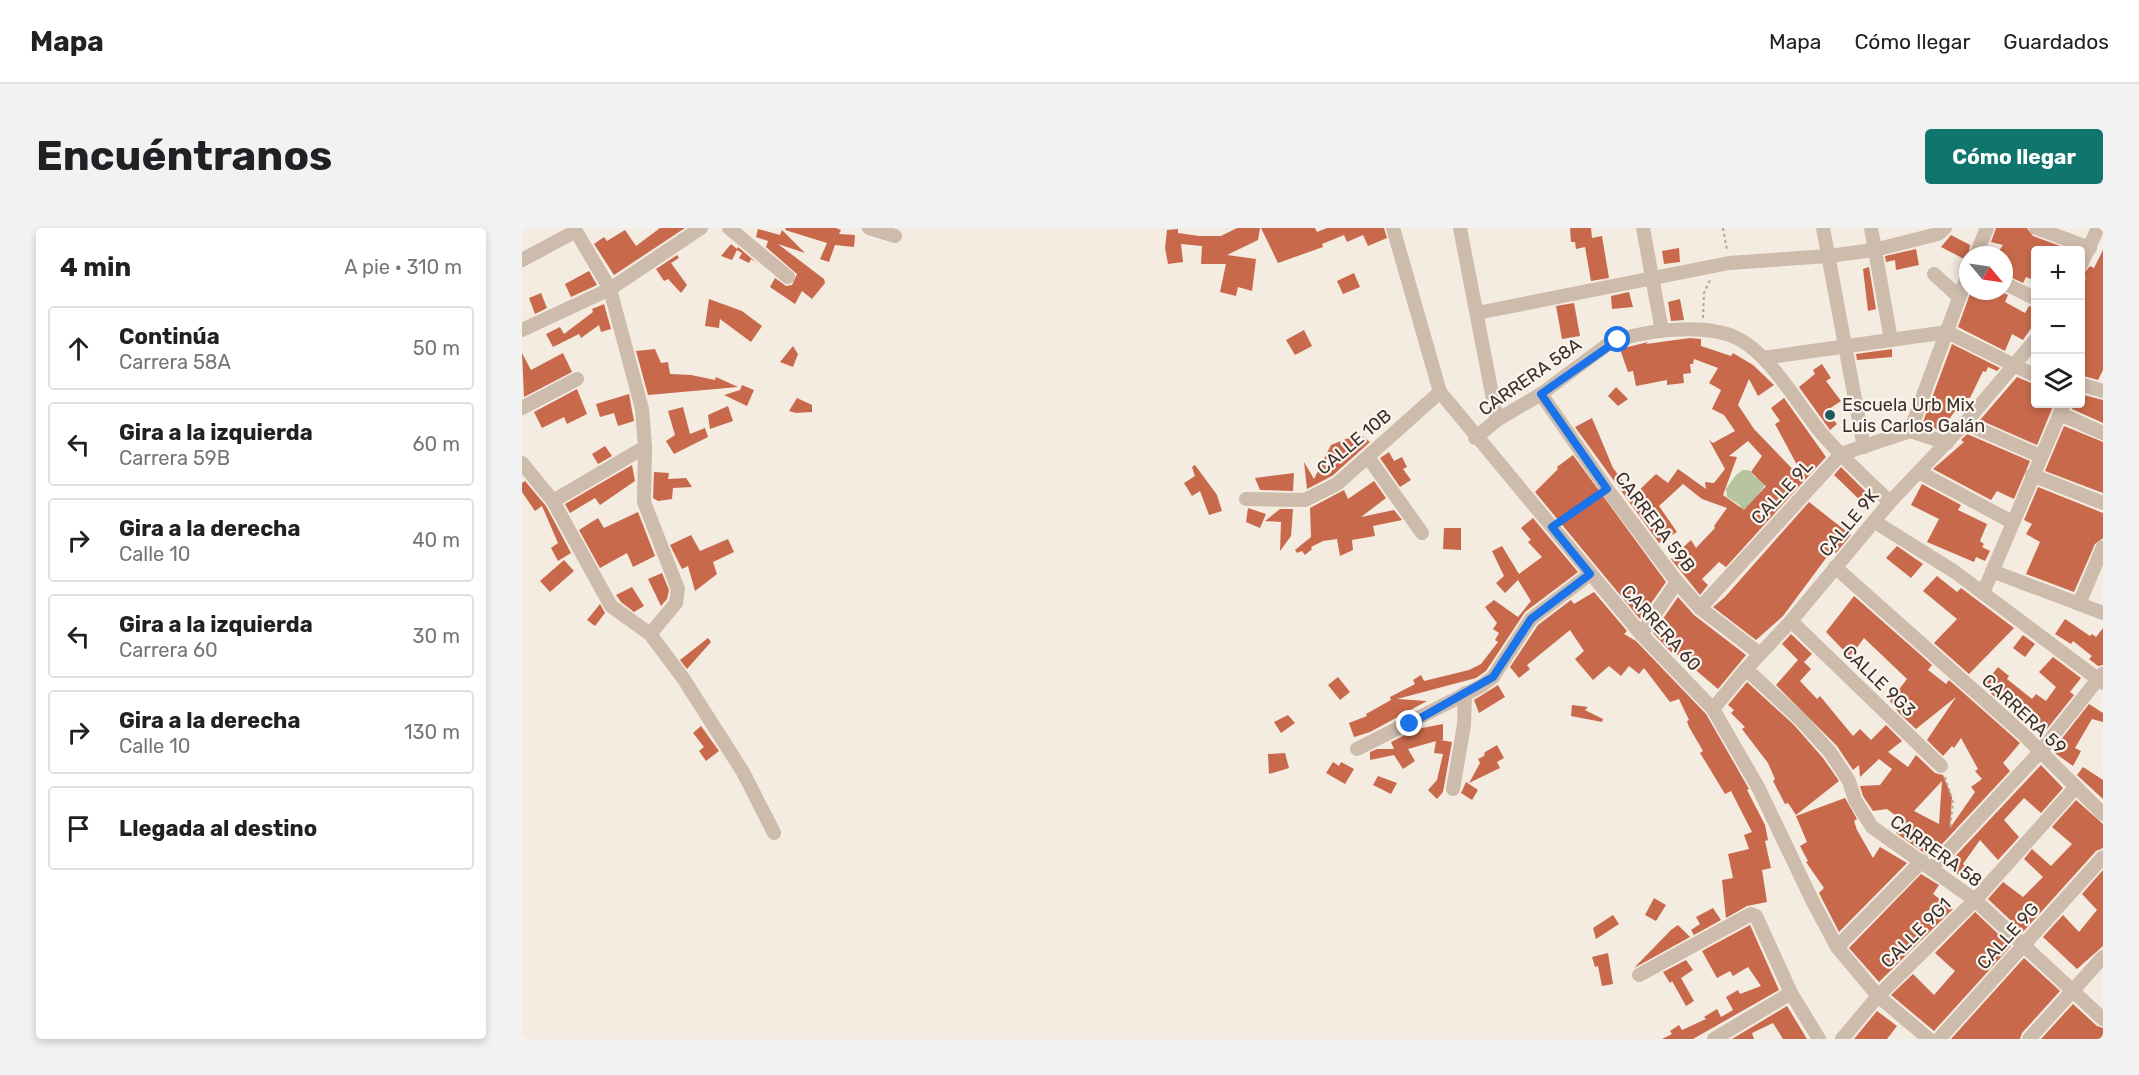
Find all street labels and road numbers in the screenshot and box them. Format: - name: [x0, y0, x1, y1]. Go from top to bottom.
- street label: CARRERA 58A: [1474, 333, 1586, 421]
- street label: CALLE 10B: [1312, 404, 1396, 480]
- street label: CALLE 9L: [1747, 455, 1817, 529]
- street label: CARRERA 59B: [1610, 468, 1700, 576]
- street label: CALLE 9K: [1815, 485, 1884, 561]
- street label: CARRERA 60: [1617, 580, 1705, 676]
- street label: CALLE 9G3: [1838, 641, 1920, 721]
- street label: CARRERA 59: [1977, 669, 2071, 759]
- street label: CARRERA 58: [1886, 810, 1986, 892]
- street label: CALLE 9G1: [1876, 893, 1956, 973]
- street label: CALLE 9G: [1972, 898, 2044, 974]

